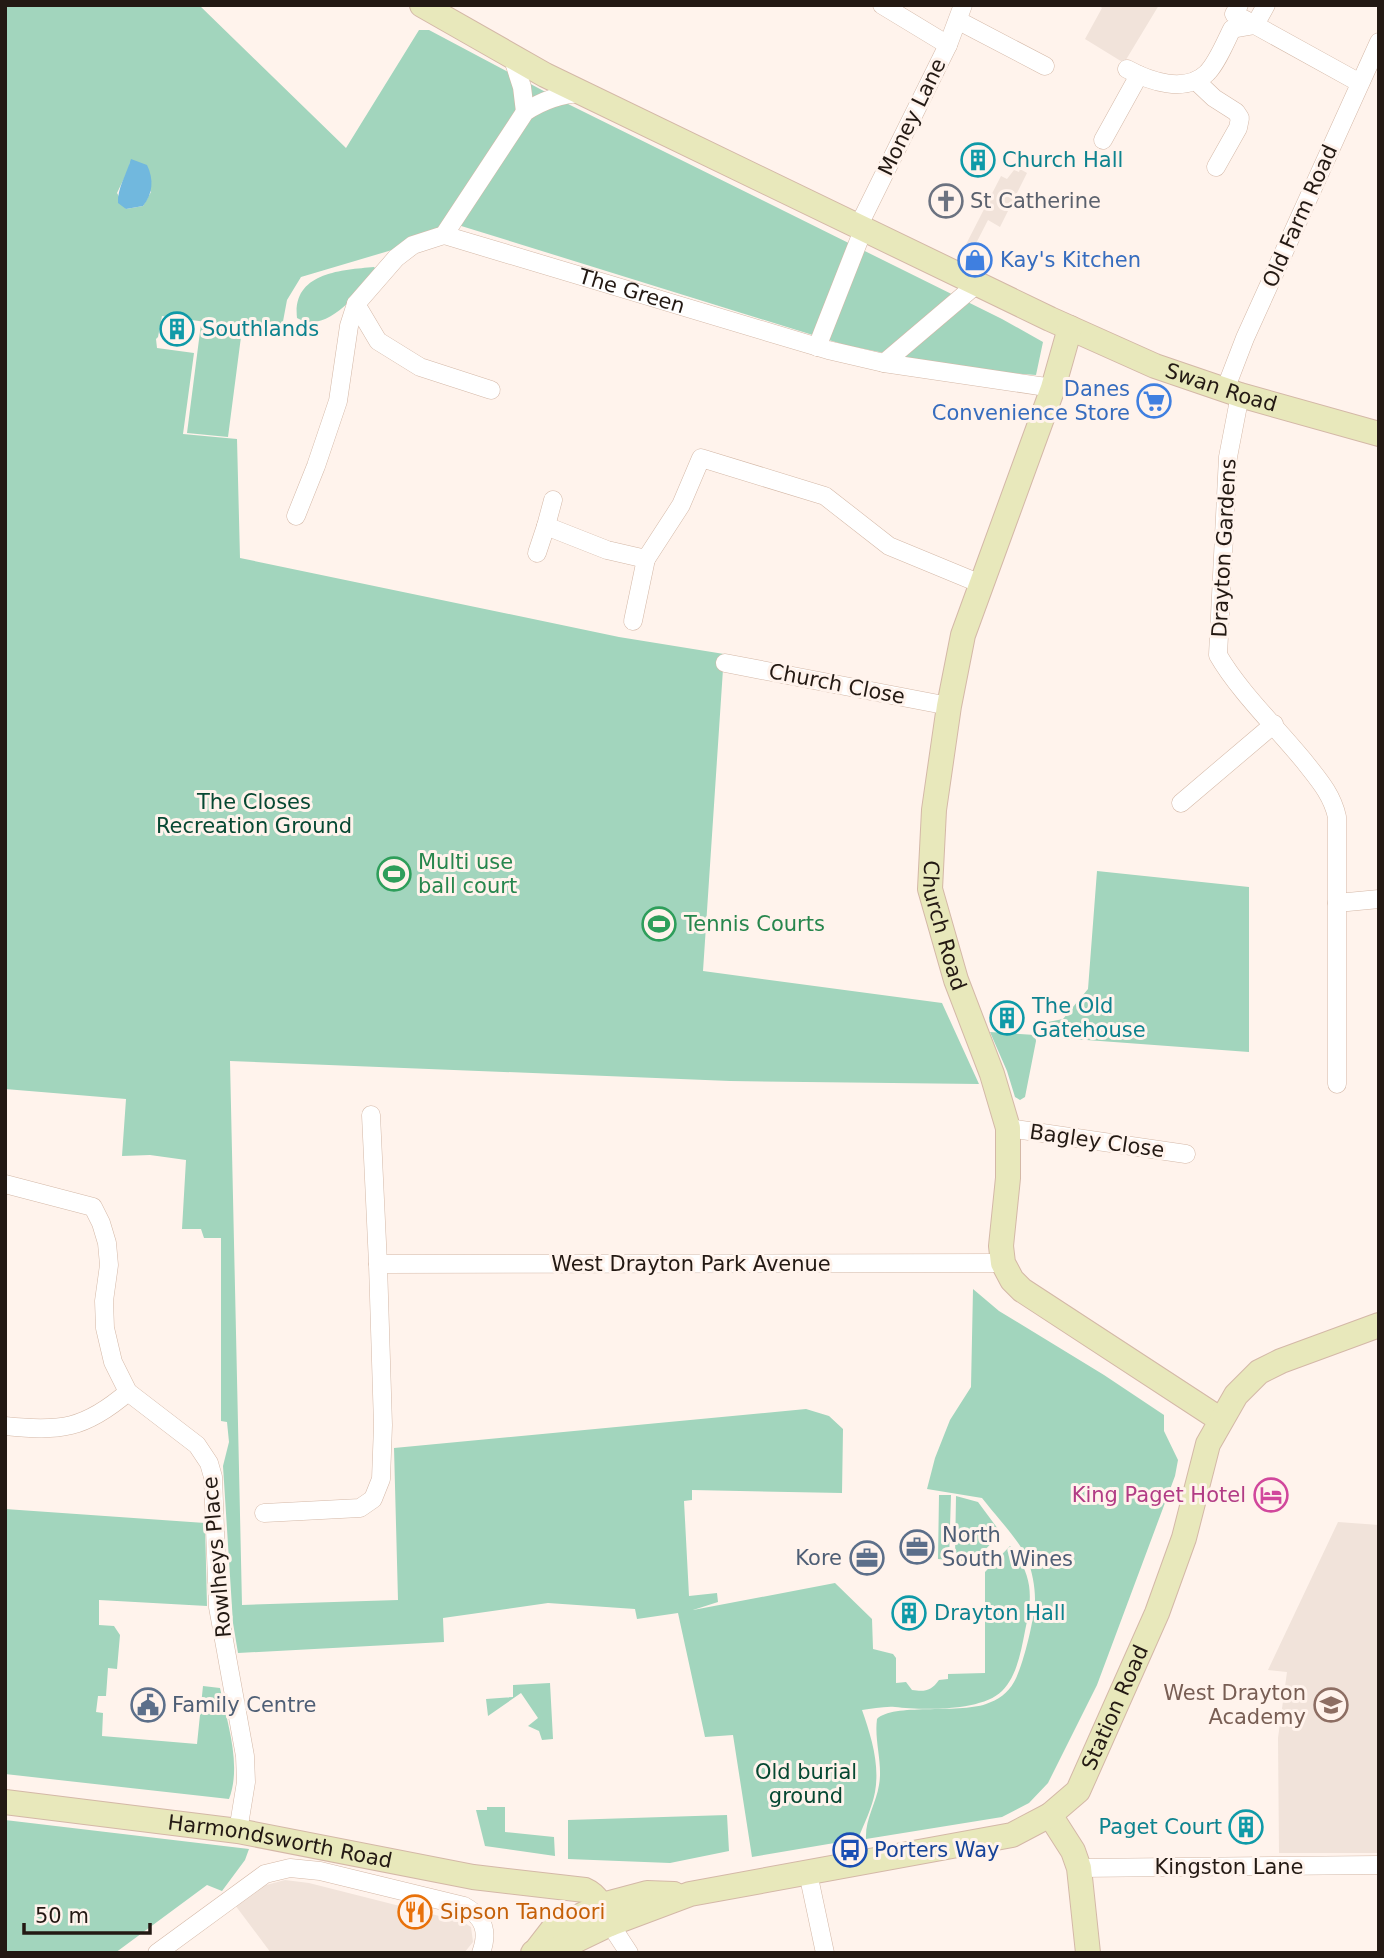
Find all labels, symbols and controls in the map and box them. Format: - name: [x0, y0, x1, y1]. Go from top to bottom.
- street label: Money Lane: [873, 55, 951, 179]
- building icon: Church Hall: [959, 141, 997, 179]
- street label: Old Farm Road: [1258, 141, 1342, 291]
- place label: Church Hall: [1002, 148, 1123, 172]
- church icon: St Catherine: [927, 182, 965, 220]
- place label: St Catherine: [970, 189, 1101, 213]
- shop icon: Kay's Kitchen: [956, 241, 994, 279]
- place label: Kay's Kitchen: [1000, 248, 1141, 272]
- street label: The Green: [575, 264, 688, 318]
- building icon: Southlands: [158, 310, 196, 348]
- place label: Southlands: [202, 317, 319, 341]
- street label: Swan Road: [1162, 358, 1280, 417]
- place label: Danes Convenience Store: [932, 377, 1130, 425]
- supermarket icon: Danes Convenience Store: [1135, 382, 1173, 420]
- street label: Drayton Gardens: [1207, 458, 1241, 638]
- street label: Church Close: [767, 659, 907, 709]
- park label: The Closes Recreation Ground: [156, 790, 352, 838]
- place label: Multi use ball court: [418, 850, 517, 898]
- sports icon: Multi use ball court: [375, 855, 413, 893]
- street label: Church Road: [918, 860, 971, 994]
- sports icon: Tennis Courts: [640, 905, 678, 943]
- place label: Tennis Courts: [683, 912, 825, 936]
- place label: The Old Gatehouse: [1031, 994, 1146, 1042]
- building icon: The Old Gatehouse: [988, 999, 1026, 1037]
- street label: Bagley Close: [1028, 1120, 1166, 1162]
- street label: West Drayton Park Avenue: [551, 1252, 831, 1276]
- street label: Rowlheys Place: [198, 1475, 236, 1639]
- hotel icon: King Paget Hotel: [1252, 1476, 1290, 1514]
- place label: King Paget Hotel: [1072, 1483, 1246, 1507]
- place label: North South Wines: [942, 1523, 1073, 1571]
- office icon: North South Wines: [898, 1528, 936, 1566]
- office icon: Kore: [848, 1539, 886, 1577]
- place label: Kore: [795, 1546, 842, 1570]
- building icon: Drayton Hall: [890, 1594, 928, 1632]
- place label: Drayton Hall: [934, 1601, 1066, 1625]
- street label: Station Road: [1077, 1641, 1153, 1774]
- place label: West Drayton Academy: [1163, 1681, 1306, 1729]
- public building icon: Family Centre: [129, 1686, 167, 1724]
- school or university icon: West Drayton Academy: [1312, 1686, 1350, 1724]
- place label: Family Centre: [172, 1693, 316, 1717]
- park label: Old burial ground: [755, 1760, 857, 1808]
- building icon: Paget Court: [1227, 1808, 1265, 1846]
- street label: Harmondsworth Road: [166, 1810, 394, 1873]
- place label: Paget Court: [1099, 1815, 1222, 1839]
- bus stop icon: Porters Way: [831, 1831, 869, 1869]
- place label: Porters Way: [874, 1838, 1000, 1862]
- street label: Kingston Lane: [1154, 1855, 1304, 1879]
- scale bar: [24, 1892, 150, 1936]
- restaurant icon: Sipson Tandoori: [396, 1893, 434, 1931]
- place label: Sipson Tandoori: [440, 1900, 605, 1924]
- text: 50 m: [35, 1904, 89, 1928]

